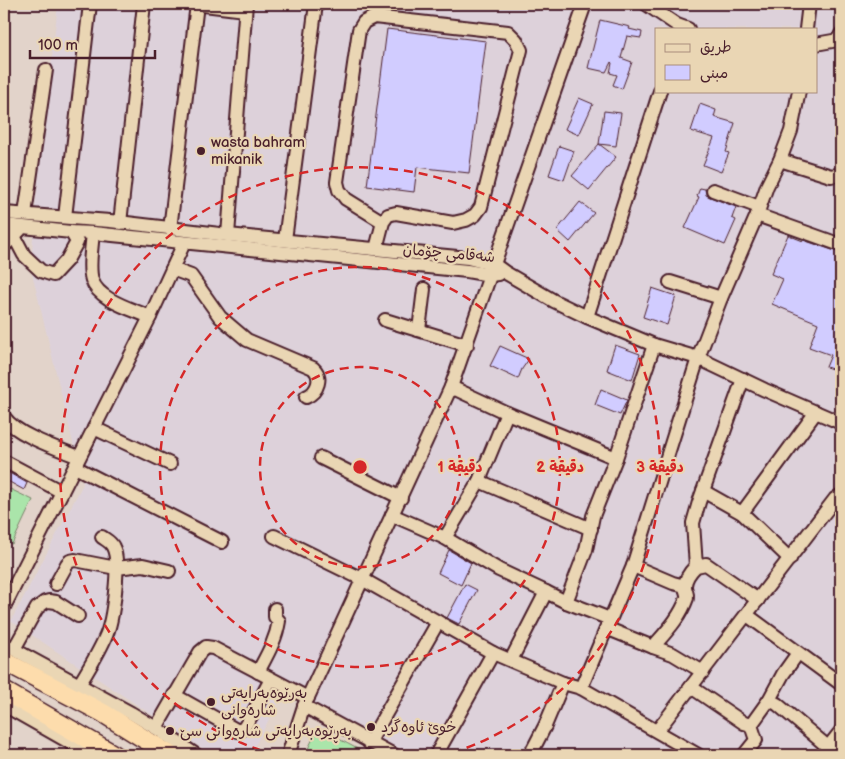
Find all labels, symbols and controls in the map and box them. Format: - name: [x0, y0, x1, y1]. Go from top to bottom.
- scale bar: [30, 28, 155, 60]
- legend: [655, 28, 818, 92]
- text: 100 m: [38, 36, 78, 55]
- text: طريق: [700, 38, 732, 57]
- text: مبنى: [700, 64, 728, 83]
- place label: wasta bahram mikanik: [211, 133, 305, 169]
- marker: wasta bahram mikanik: [195, 145, 207, 157]
- street label: شەقامی چۆمان: [402, 240, 496, 267]
- centre of rings: [351, 458, 369, 476]
- text: 1 دقيقة: [438, 458, 483, 477]
- text: 2 دقيقة: [536, 458, 584, 477]
- text: 3 دقيقة: [636, 458, 684, 477]
- place label: بەرێوەبەرایەتی شارەوانی: [221, 684, 307, 720]
- marker: بەرێوەبەرایەتی شارەوانی: [205, 696, 217, 708]
- place label: خوێ ئاوەگرد: [381, 718, 456, 737]
- marker: خوێ ئاوەگرد: [365, 721, 377, 733]
- place label: بەڕێوەبەرایەتی شارەوانی سێ: [180, 722, 352, 744]
- marker: بەڕێوەبەرایەتی شارەوانی سێ: [164, 725, 176, 737]

